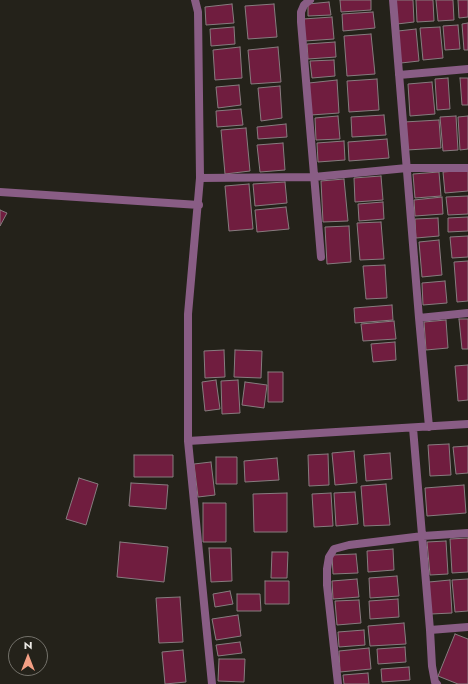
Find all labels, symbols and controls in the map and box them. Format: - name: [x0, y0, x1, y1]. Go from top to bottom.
- north arrow: [8, 636, 48, 676]
- text: N: [24, 637, 32, 653]

